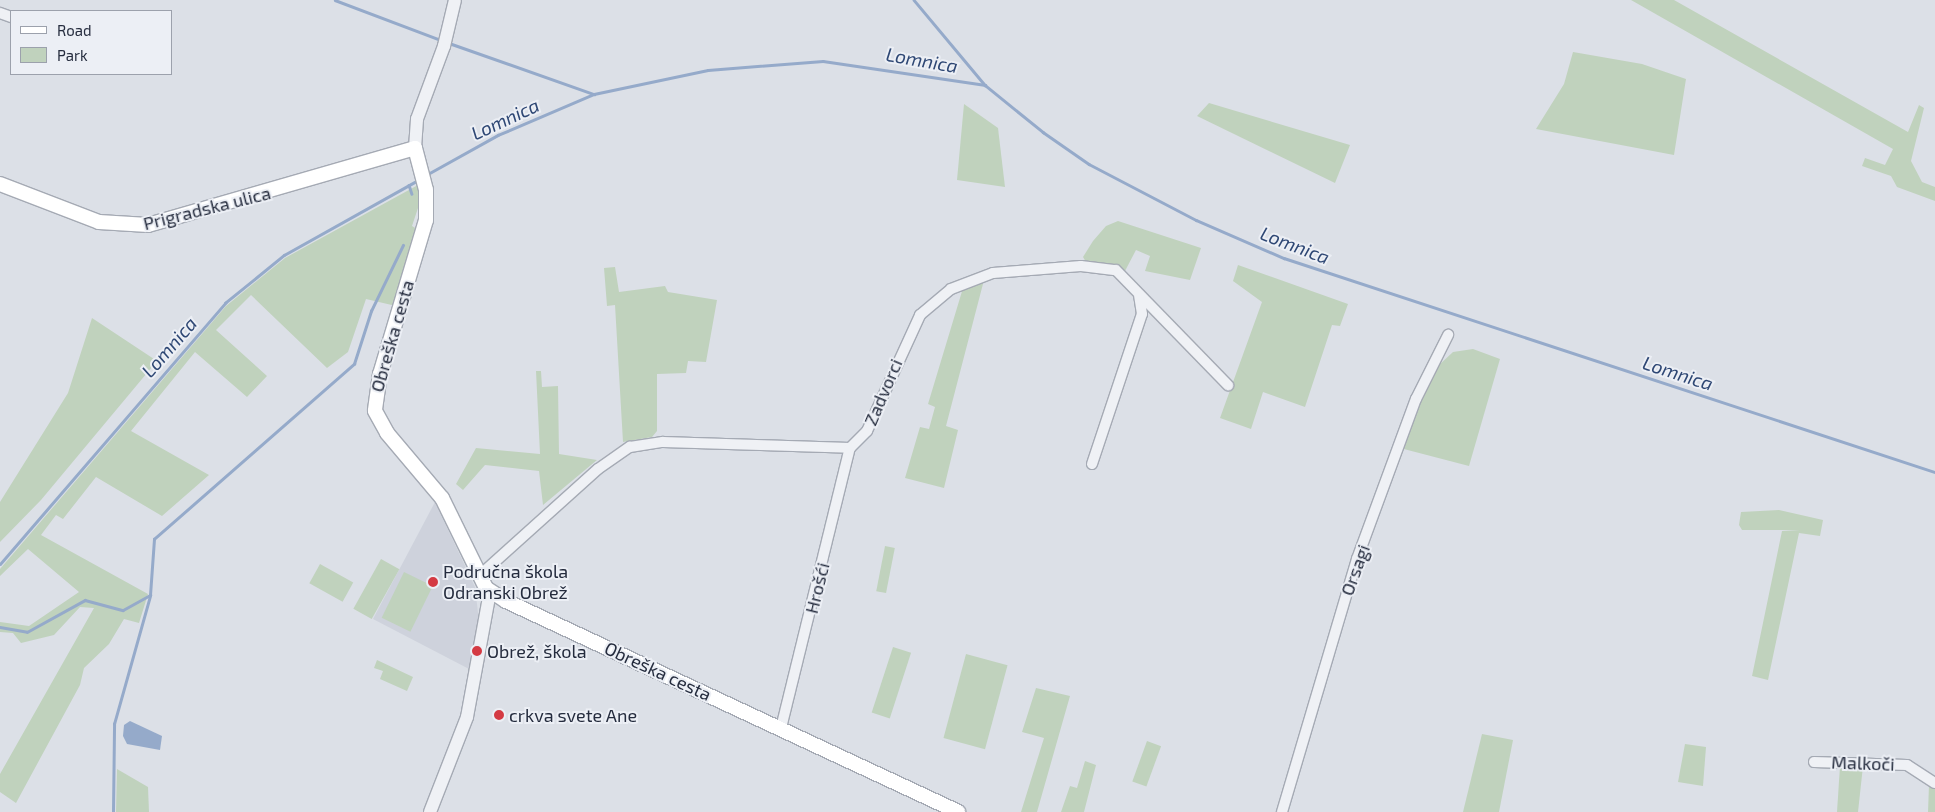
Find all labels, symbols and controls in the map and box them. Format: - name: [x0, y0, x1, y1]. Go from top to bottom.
- legend: [10, 10, 172, 75]
- text: Road: [57, 21, 92, 39]
- water label: Lomnica: [884, 42, 960, 78]
- text: Park: [57, 46, 88, 64]
- water label: Lomnica: [467, 93, 543, 145]
- street label: Prigradska ulica: [141, 182, 273, 234]
- water label: Lomnica: [1257, 221, 1333, 269]
- street label: Obreška cesta: [366, 278, 418, 394]
- water label: Lomnica: [137, 312, 201, 382]
- water label: Lomnica: [1640, 351, 1716, 395]
- street label: Zadvorci: [859, 355, 907, 429]
- street label: Orsagi: [1336, 542, 1374, 598]
- street label: Hrošći: [800, 560, 834, 616]
- place label: Područna škola Odranski Obrež: [443, 561, 568, 604]
- marker: Područna škola Odranski Obrež: [427, 576, 439, 588]
- street label: Obreška cesta: [601, 637, 715, 705]
- place label: Obrež, škola: [487, 640, 587, 662]
- marker: Obrež, škola: [471, 645, 483, 657]
- place label: crkva svete Ane: [509, 704, 638, 726]
- marker: crkva svete Ane: [493, 709, 505, 721]
- street label: Malkoči: [1831, 751, 1895, 775]

